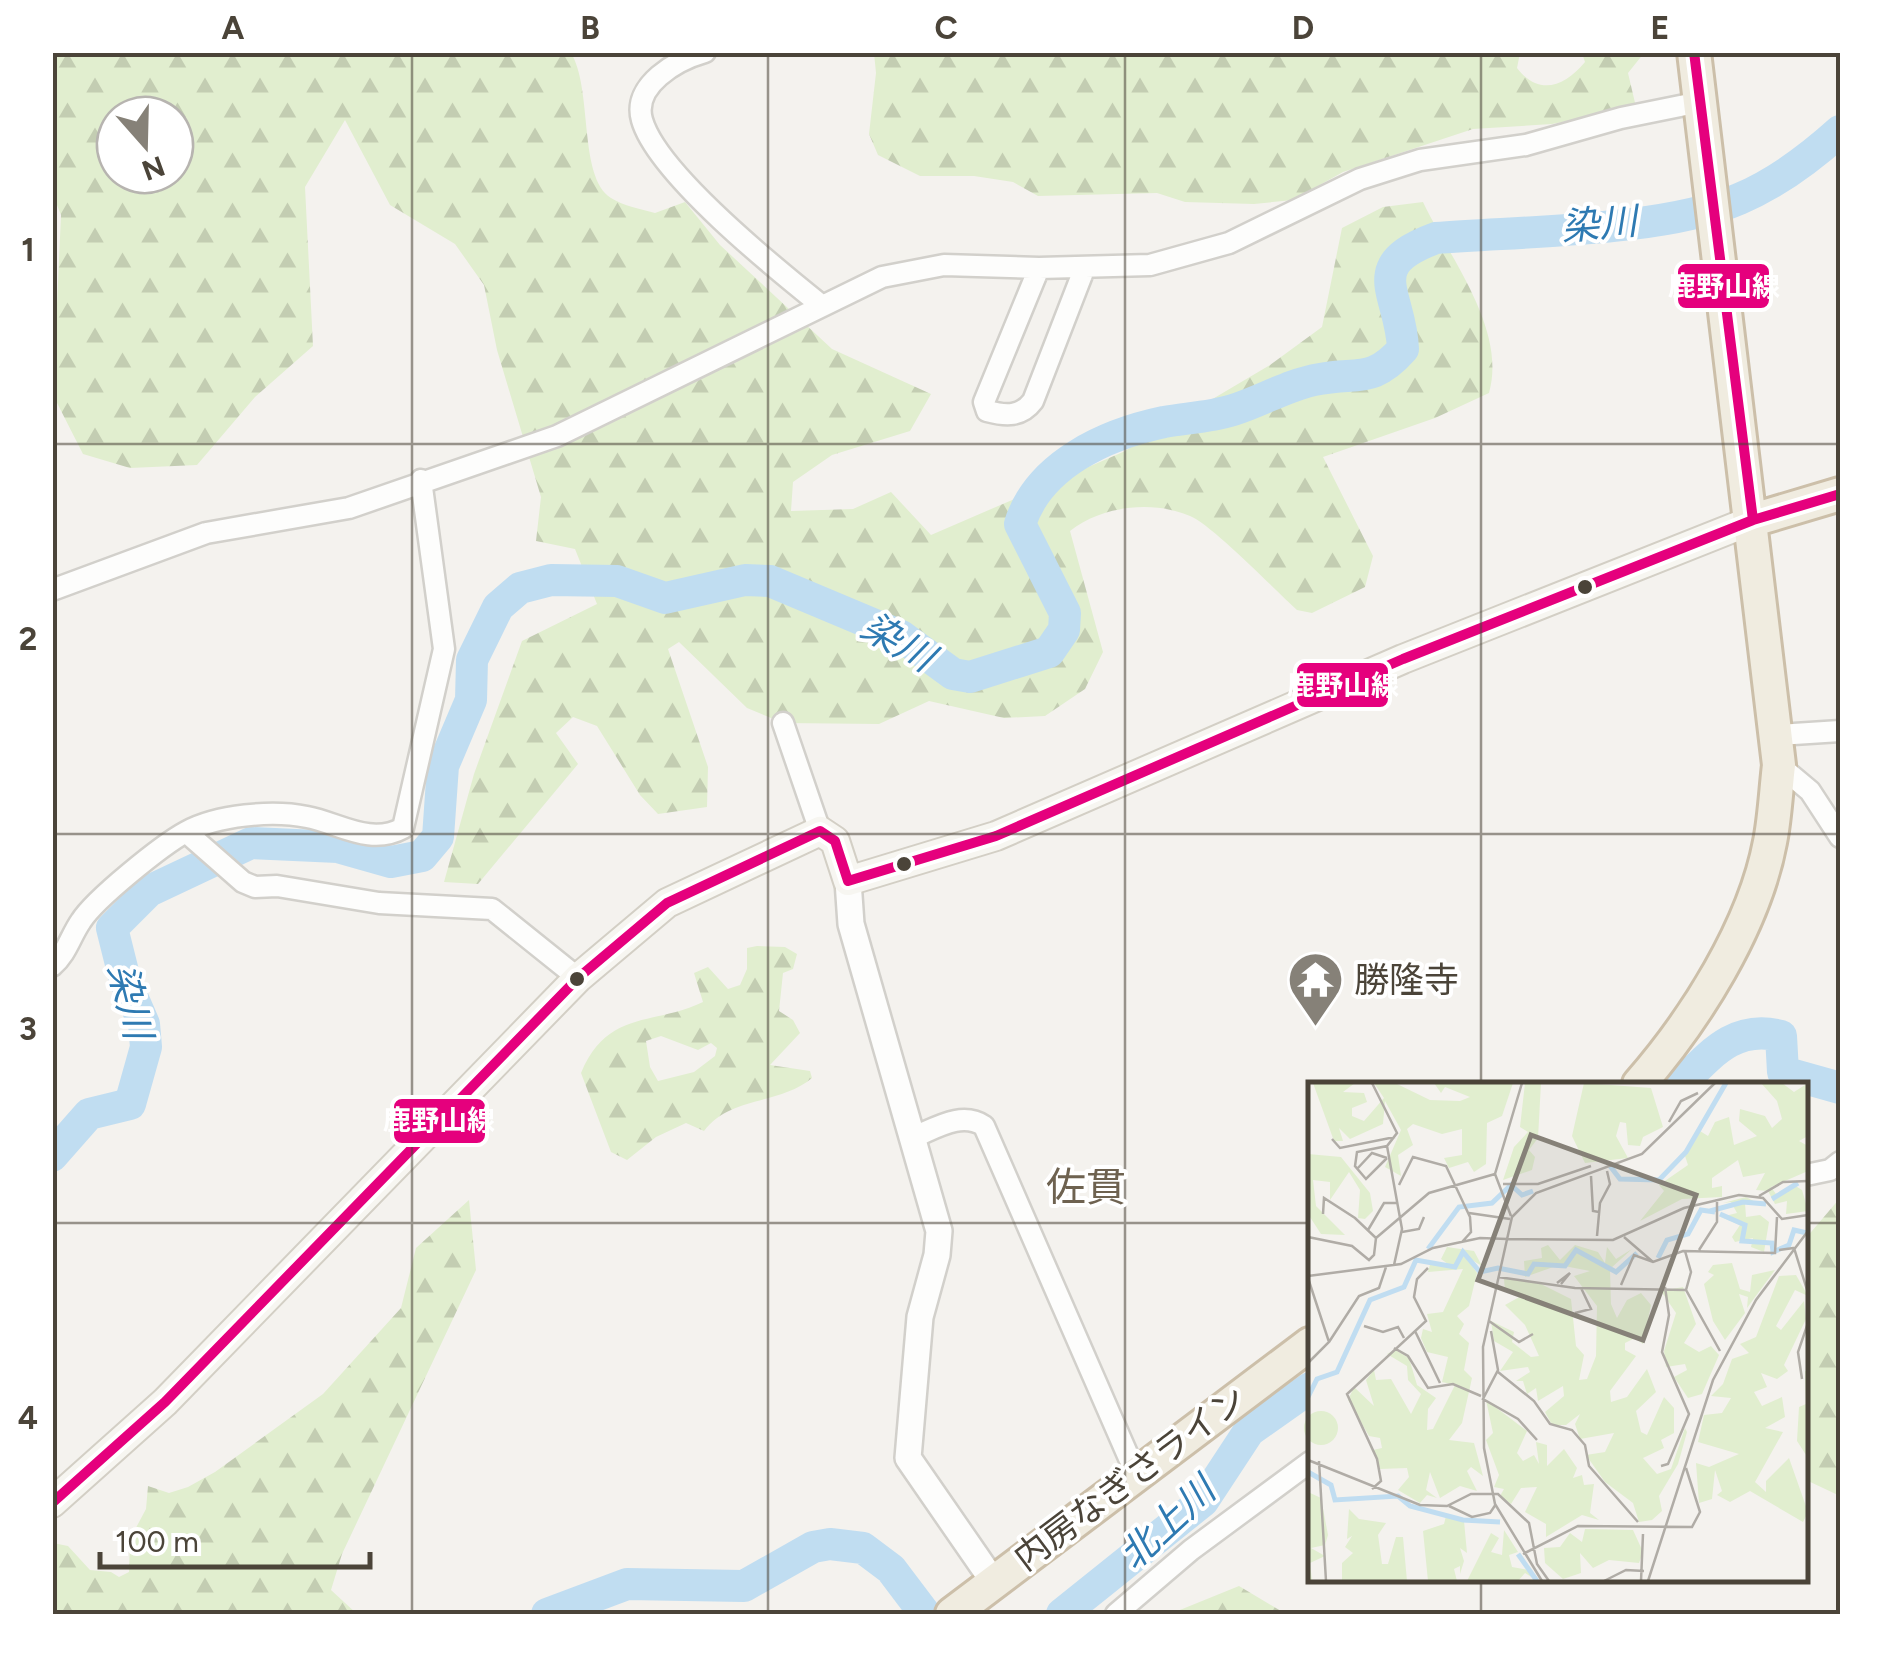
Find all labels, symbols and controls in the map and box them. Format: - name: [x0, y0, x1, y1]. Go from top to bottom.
- text: A: [222, 9, 245, 47]
- text: B: [580, 9, 600, 47]
- text: C: [934, 9, 958, 47]
- text: D: [1292, 9, 1314, 47]
- text: E: [1651, 9, 1669, 47]
- north arrow: [95, 95, 195, 195]
- text: N: [138, 149, 170, 188]
- water label: 染川: [1559, 197, 1643, 250]
- text: 1: [21, 231, 35, 269]
- line badge: 鹿野山線: [1676, 262, 1771, 310]
- text: 鹿野山線: [1668, 269, 1780, 303]
- unlabelled marker: [1575, 577, 1595, 597]
- water label: 染川: [854, 603, 946, 683]
- text: 2: [19, 620, 37, 658]
- line badge: 鹿野山線: [1295, 661, 1390, 709]
- text: 鹿野山線: [1287, 668, 1399, 702]
- unlabelled marker: [894, 854, 914, 874]
- temple icon: 勝隆寺: [1285, 950, 1345, 1029]
- water label: 染川: [98, 959, 162, 1047]
- place label: 勝隆寺: [1354, 959, 1459, 1001]
- unlabelled marker: [567, 969, 587, 989]
- text: 3: [19, 1010, 37, 1048]
- inset map: [1308, 1082, 1808, 1582]
- line badge: 鹿野山線: [392, 1097, 487, 1145]
- text: 鹿野山線: [383, 1103, 495, 1137]
- district label: 佐貫: [1046, 1163, 1126, 1211]
- street label: 内房なぎさライン: [1006, 1377, 1254, 1579]
- text: 4: [18, 1399, 38, 1437]
- water label: 北上川: [1110, 1465, 1227, 1579]
- scale bar: [100, 1507, 370, 1569]
- text: 100 m: [115, 1523, 199, 1560]

